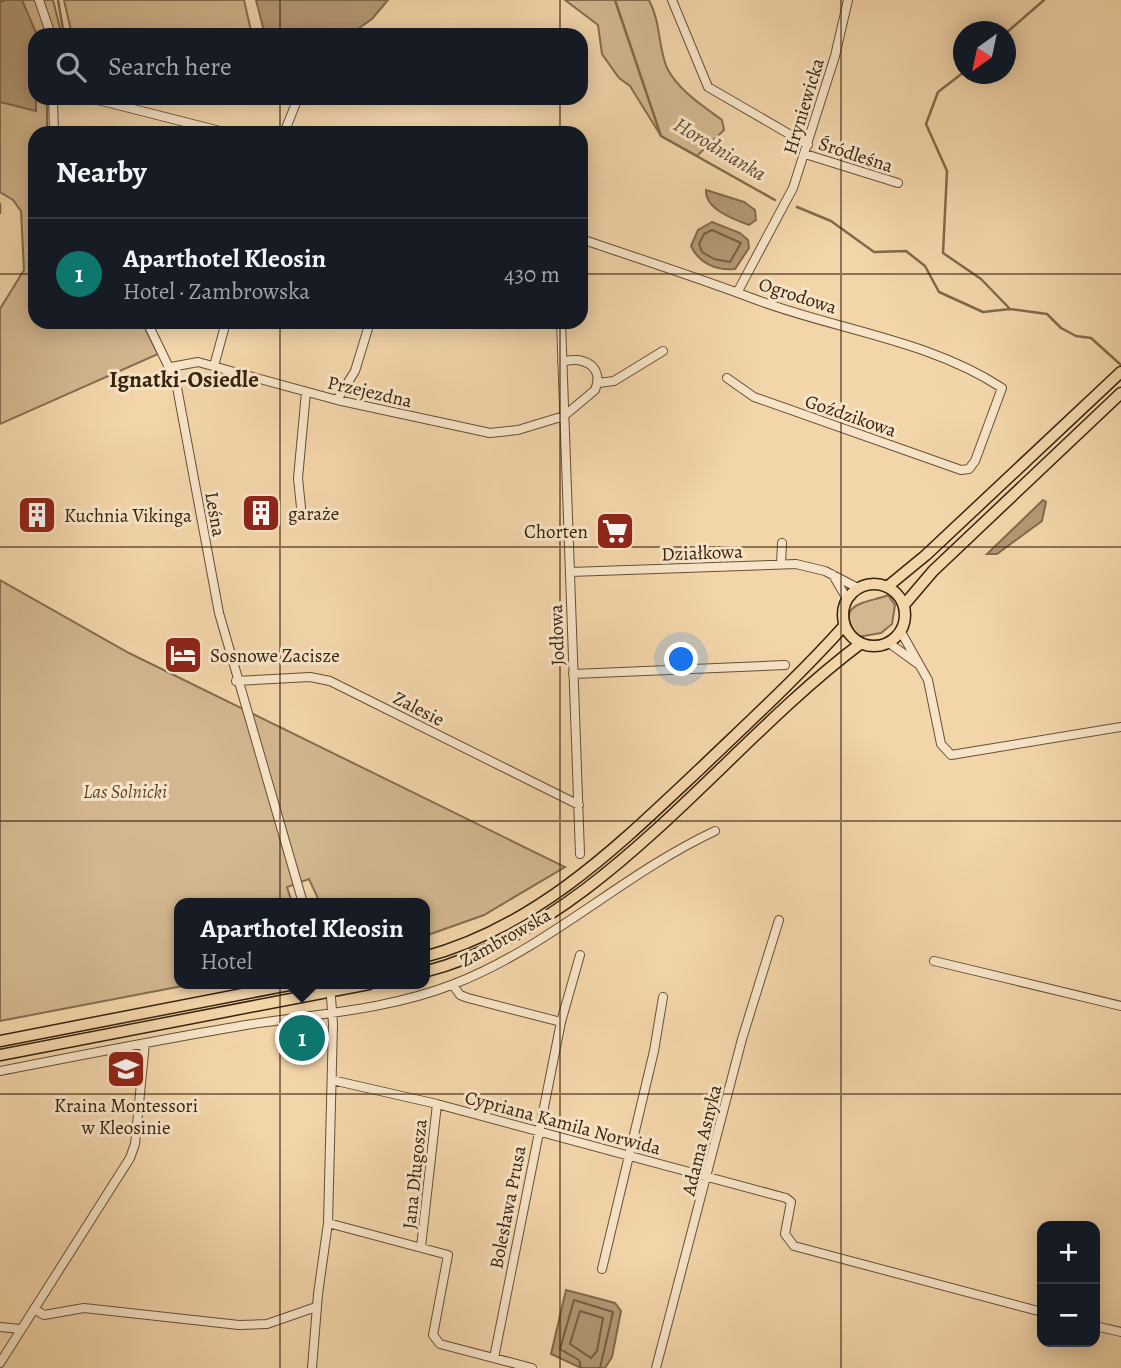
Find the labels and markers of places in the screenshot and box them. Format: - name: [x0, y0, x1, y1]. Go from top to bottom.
- building icon: garaże: [240, 492, 282, 534]
- building icon: Kuchnia Vikinga: [16, 494, 58, 536]
- place label: garaże: [288, 501, 339, 527]
- place label: Kuchnia Vikinga: [64, 503, 192, 529]
- supermarket icon: Chorten: [594, 510, 636, 552]
- place label: Chorten: [524, 519, 588, 545]
- hotel icon: Sosnowe Zacisze: [162, 634, 204, 676]
- place label: Sosnowe Zacisze: [210, 643, 340, 669]
- pin: 1: [279, 1012, 325, 1064]
- school or university icon: Kraina Montessori w Kleosinie: [105, 1048, 147, 1090]
- place label: Kraina Montessori w Kleosinie: [54, 1093, 198, 1141]

